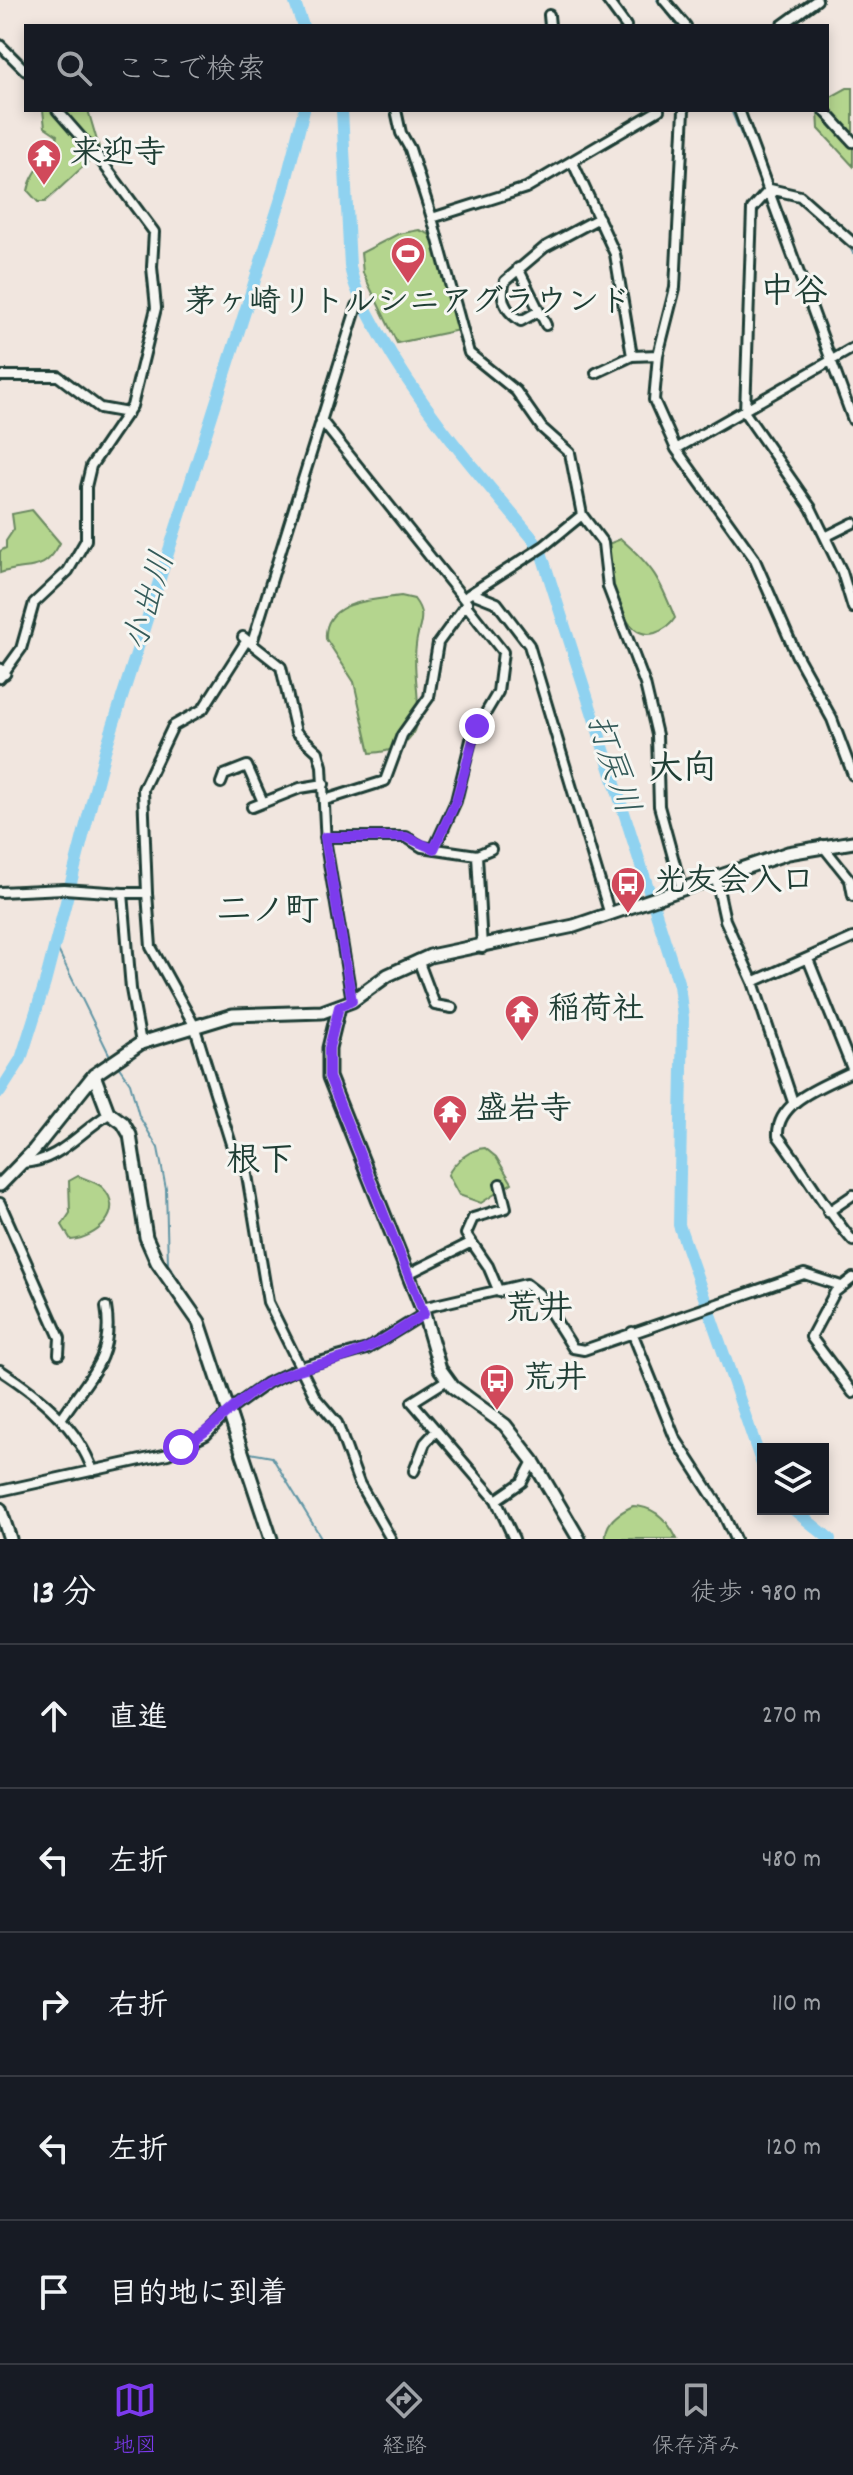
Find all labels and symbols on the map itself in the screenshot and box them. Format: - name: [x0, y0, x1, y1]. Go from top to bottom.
- place label: 来迎寺: [70, 133, 166, 179]
- temple icon: 来迎寺: [25, 137, 63, 187]
- sports icon: 茅ヶ崎リトルシニアグラウンド: [389, 235, 427, 285]
- district label: 中谷: [760, 270, 828, 319]
- place label: 茅ヶ崎リトルシニアグラウンド: [185, 282, 631, 328]
- water label: 小出川: [114, 546, 190, 658]
- route end: [459, 708, 495, 744]
- water label: 打戻川: [571, 709, 649, 821]
- district label: 大向: [649, 747, 717, 796]
- place label: 光友会入口: [654, 861, 814, 907]
- bus stop icon: 光友会入口: [609, 865, 647, 915]
- district label: 二ノ町: [217, 889, 319, 938]
- place label: 稲荷社: [548, 989, 644, 1035]
- temple icon: 稲荷社: [503, 993, 541, 1043]
- place label: 盛岩寺: [476, 1089, 572, 1135]
- temple icon: 盛岩寺: [431, 1093, 469, 1143]
- district label: 根下: [226, 1139, 294, 1188]
- district label: 荒井: [505, 1287, 573, 1336]
- place label: 荒井: [523, 1358, 587, 1404]
- bus stop icon: 荒井: [478, 1362, 516, 1412]
- route start: [163, 1429, 199, 1465]

